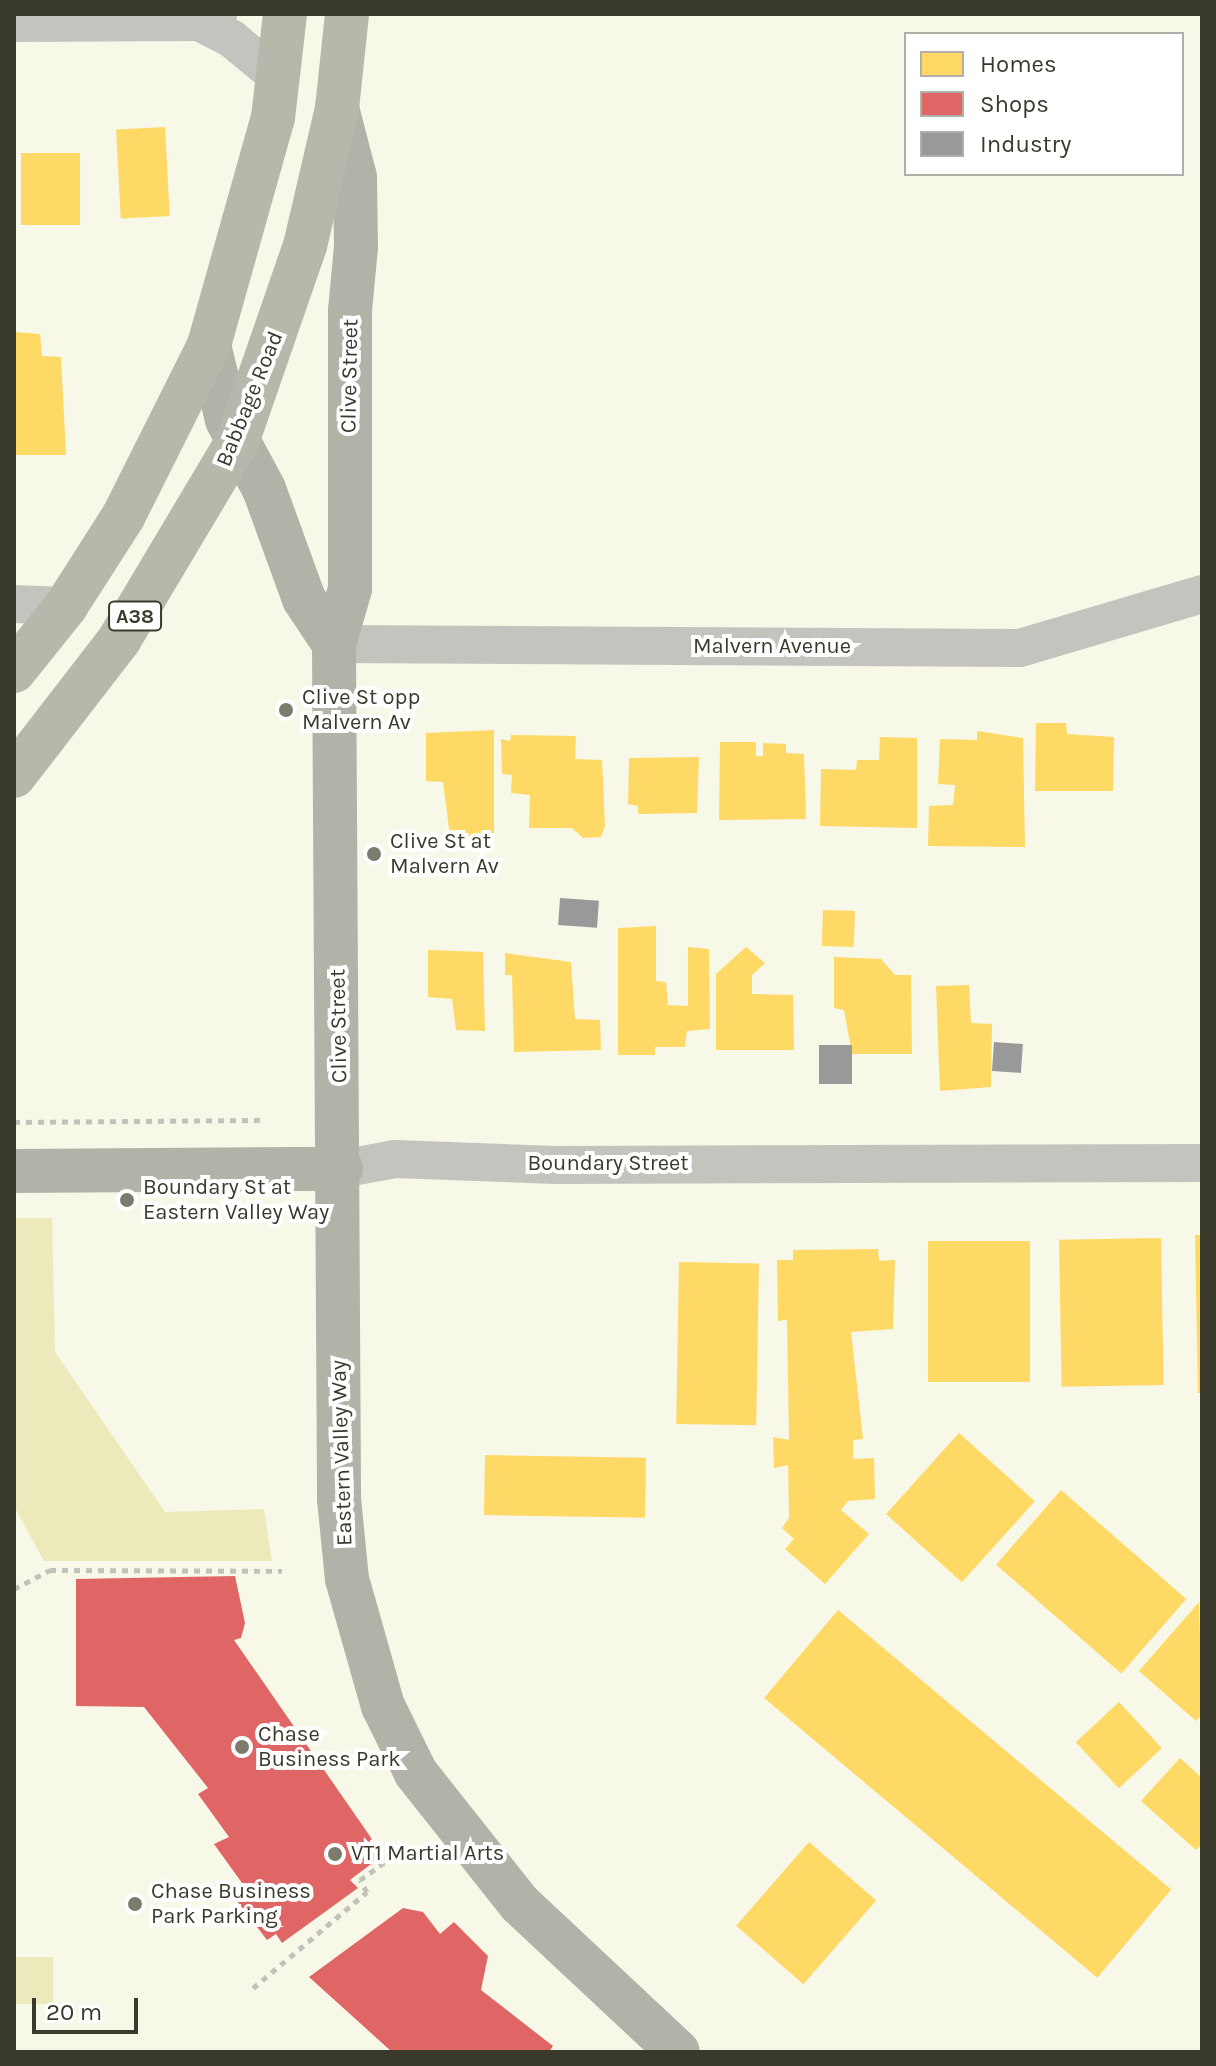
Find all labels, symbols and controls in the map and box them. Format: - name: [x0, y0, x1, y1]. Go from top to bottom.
- legend: [904, 32, 1184, 176]
- text: Homes: [980, 50, 1057, 78]
- text: Shops: [980, 90, 1049, 118]
- text: Industry: [980, 130, 1071, 158]
- street label: Clive Street: [336, 319, 364, 433]
- street label: Babbage Road: [211, 328, 289, 470]
- road number: A38: [107, 600, 163, 632]
- street label: Malvern Avenue: [693, 634, 851, 660]
- place label: Clive St opp Malvern Av: [302, 684, 420, 736]
- marker: Clive St opp Malvern Av: [277, 701, 295, 719]
- place label: Clive St at Malvern Av: [390, 828, 499, 880]
- marker: Clive St at Malvern Av: [365, 845, 383, 863]
- street label: Clive Street: [325, 969, 353, 1083]
- street label: Boundary Street: [527, 1151, 689, 1177]
- place label: Boundary St at Eastern Valley Way: [143, 1174, 329, 1226]
- marker: Boundary St at Eastern Valley Way: [118, 1191, 136, 1209]
- street label: Eastern Valley Way: [326, 1359, 358, 1547]
- place label: Chase Business Park: [258, 1721, 401, 1772]
- marker: Chase Business Park: [233, 1738, 251, 1756]
- place label: VT1 Martial Arts: [351, 1841, 504, 1867]
- marker: VT1 Martial Arts: [326, 1845, 344, 1863]
- place label: Chase Business Park Parking: [151, 1878, 311, 1930]
- marker: Chase Business Park Parking: [126, 1895, 144, 1913]
- scale bar: [36, 1982, 142, 2032]
- text: 20 m: [46, 1998, 102, 2026]

